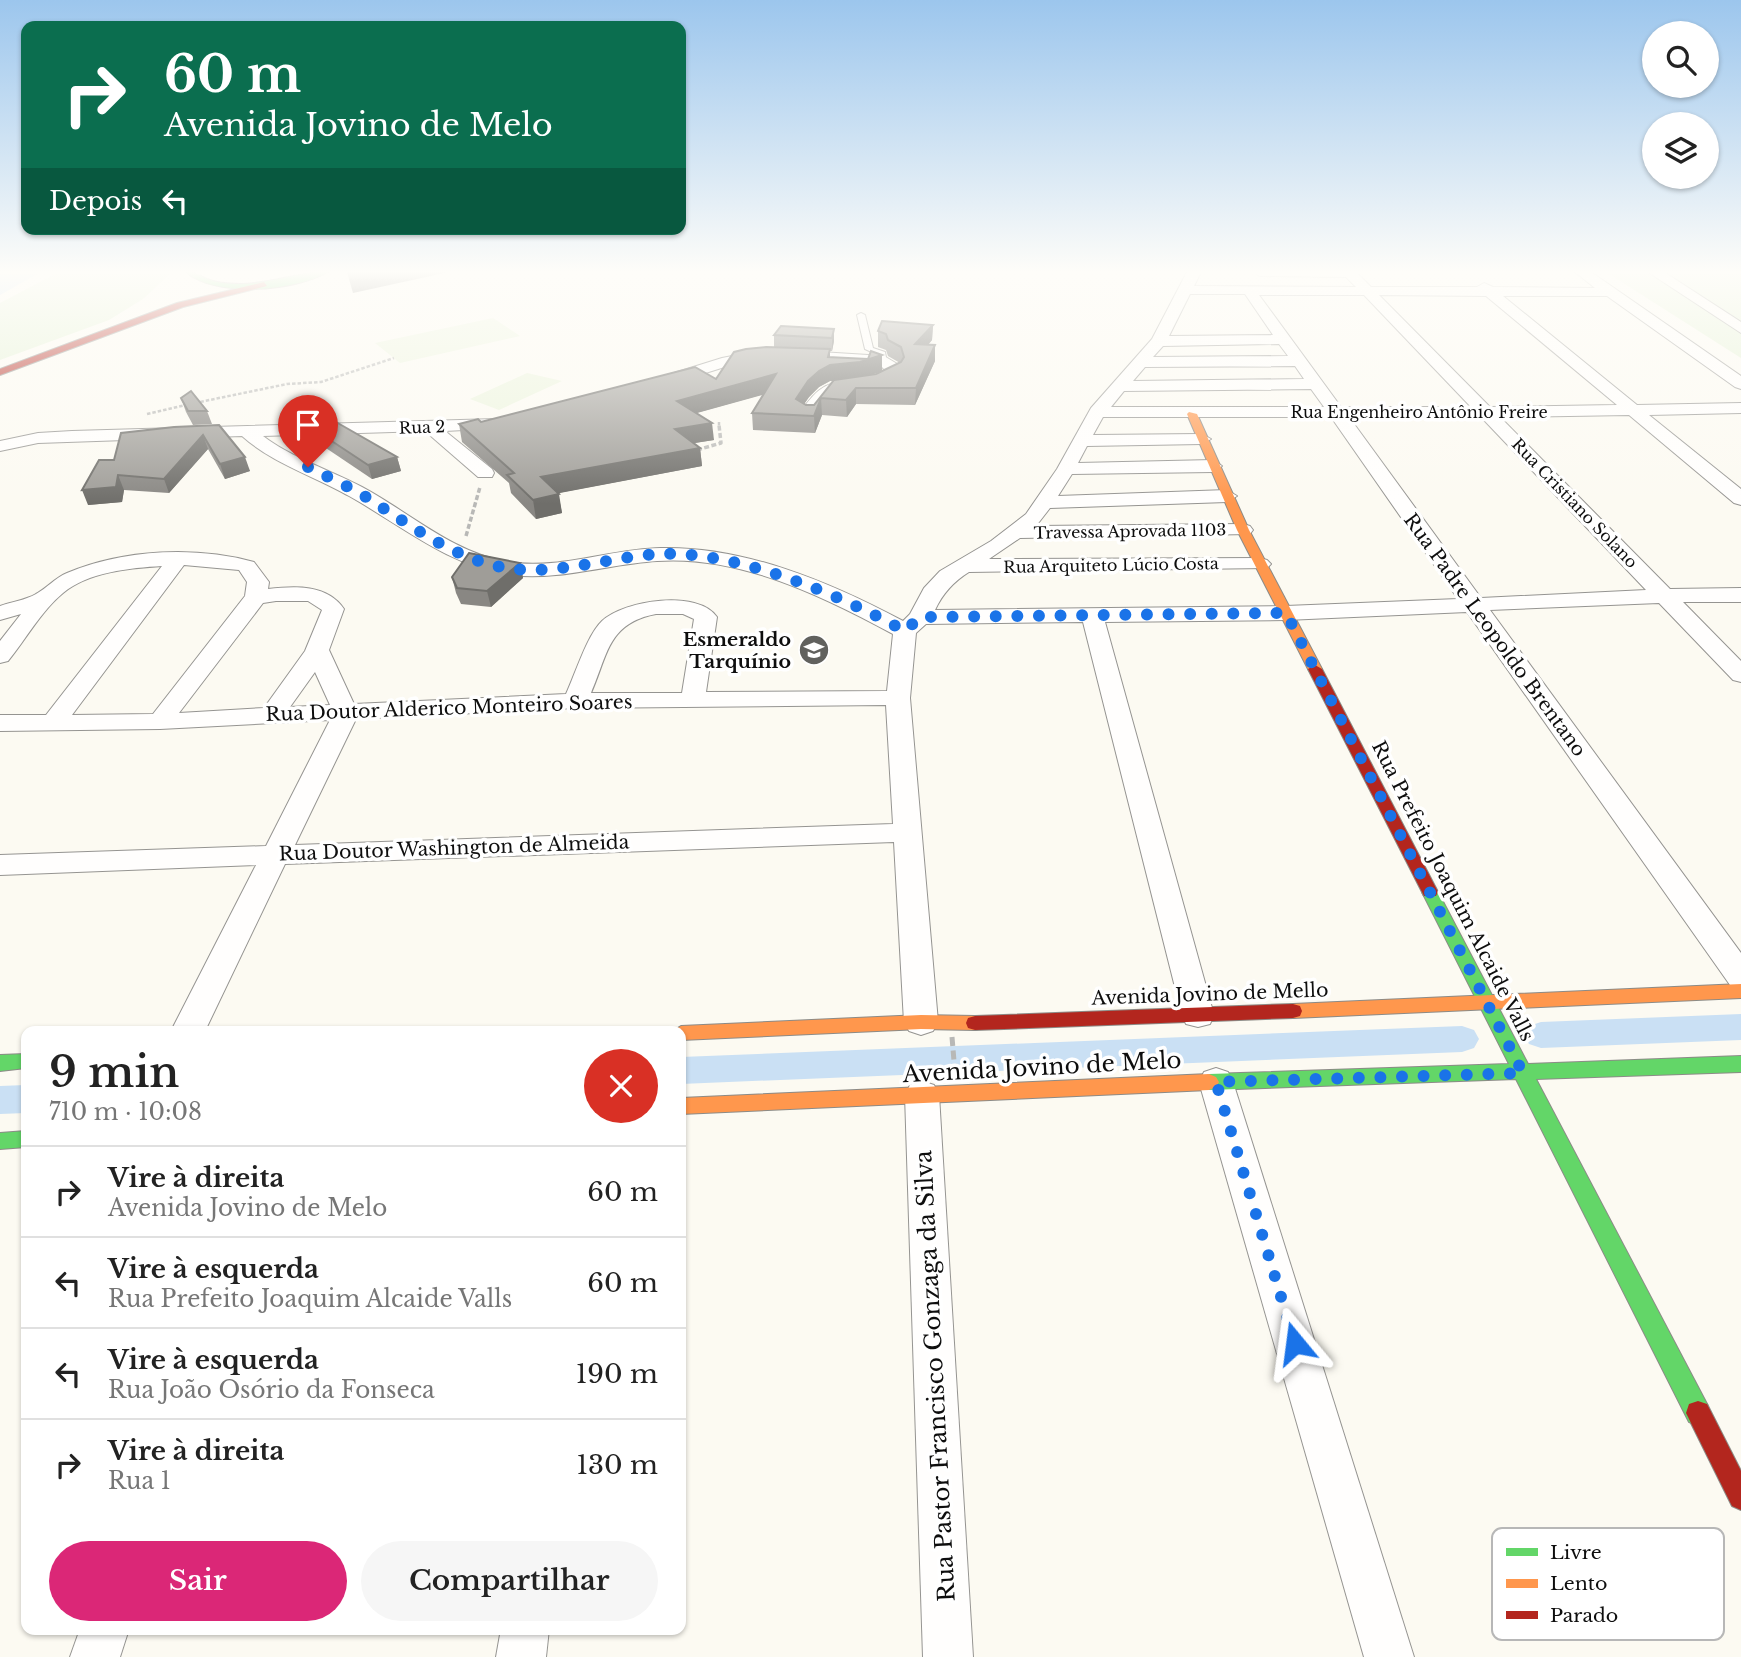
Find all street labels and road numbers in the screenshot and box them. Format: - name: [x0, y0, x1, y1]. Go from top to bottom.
- street label: Rua Engenheiro Antônio Freire: [1290, 402, 1548, 422]
- street label: Rua 2: [398, 416, 446, 438]
- street label: Rua Cristiano Solano: [1508, 434, 1642, 572]
- street label: Rua Padre Leopoldo Brentano: [1399, 509, 1591, 761]
- street label: Travessa Aprovada 1103: [1034, 519, 1226, 543]
- street label: Rua Arquiteto Lúcio Costa: [1003, 553, 1219, 577]
- street label: Rua Doutor Alderico Monteiro Soares: [265, 690, 633, 726]
- street label: Rua Prefeito Joaquim Alcaide Valls: [1367, 737, 1539, 1045]
- street label: Rua Doutor Washington de Almeida: [278, 830, 630, 866]
- street label: Avenida Jovino de Mello: [1090, 978, 1329, 1010]
- street label: Avenida Jovino de Melo: [901, 1046, 1182, 1088]
- street label: Rua Pastor Francisco Gonzaga da Silva: [909, 1149, 961, 1602]

